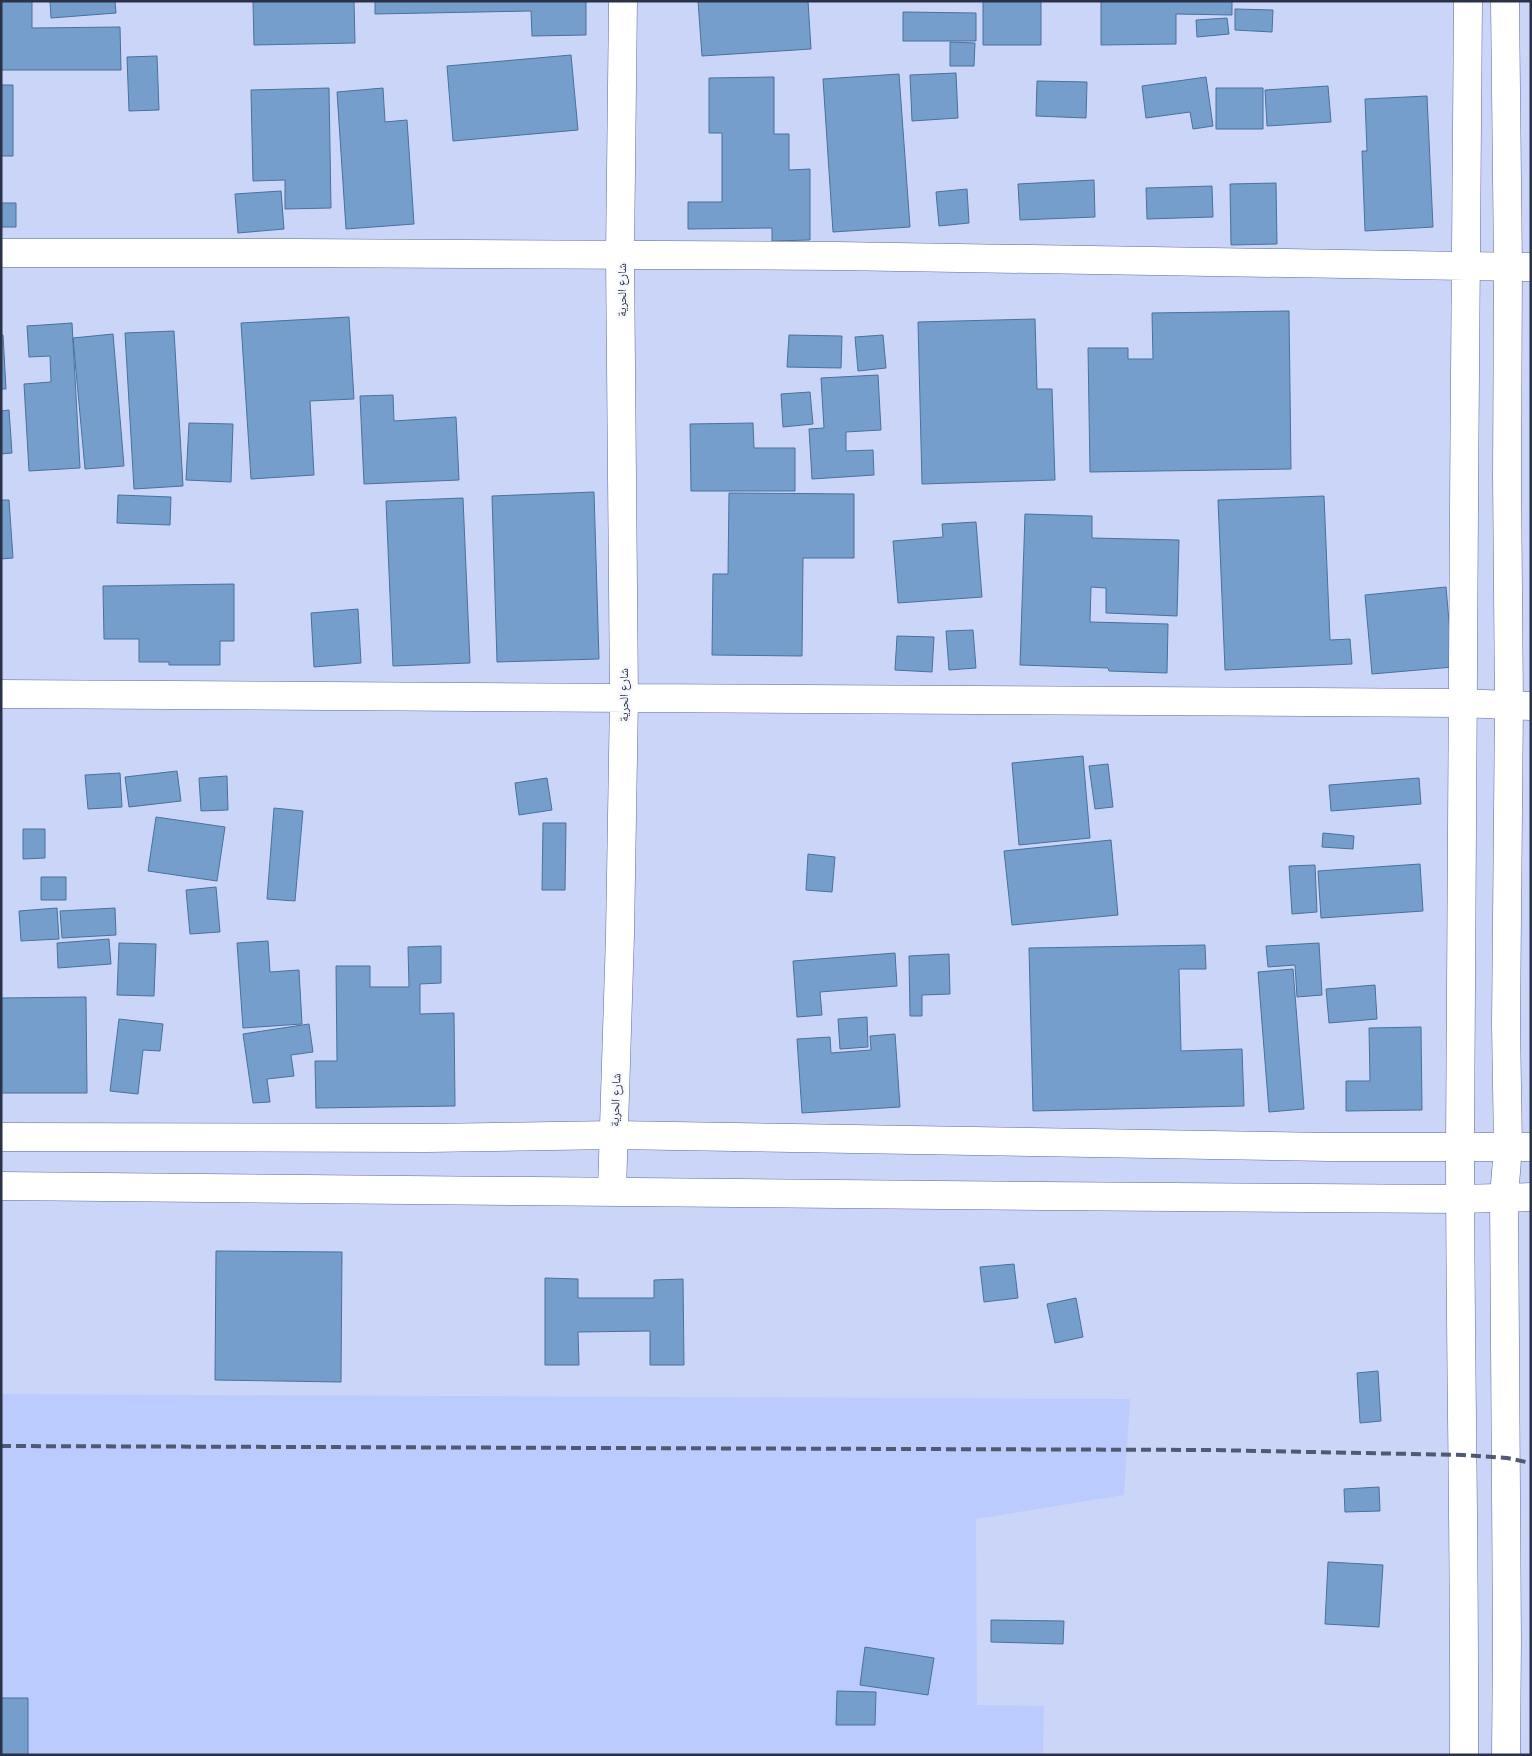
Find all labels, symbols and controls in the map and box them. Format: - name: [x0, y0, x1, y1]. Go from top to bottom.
- street label: شارع الحرية: [613, 263, 630, 317]
- street label: شارع الحرية: [615, 668, 632, 722]
- street label: شارع الحرية: [606, 1073, 624, 1127]

